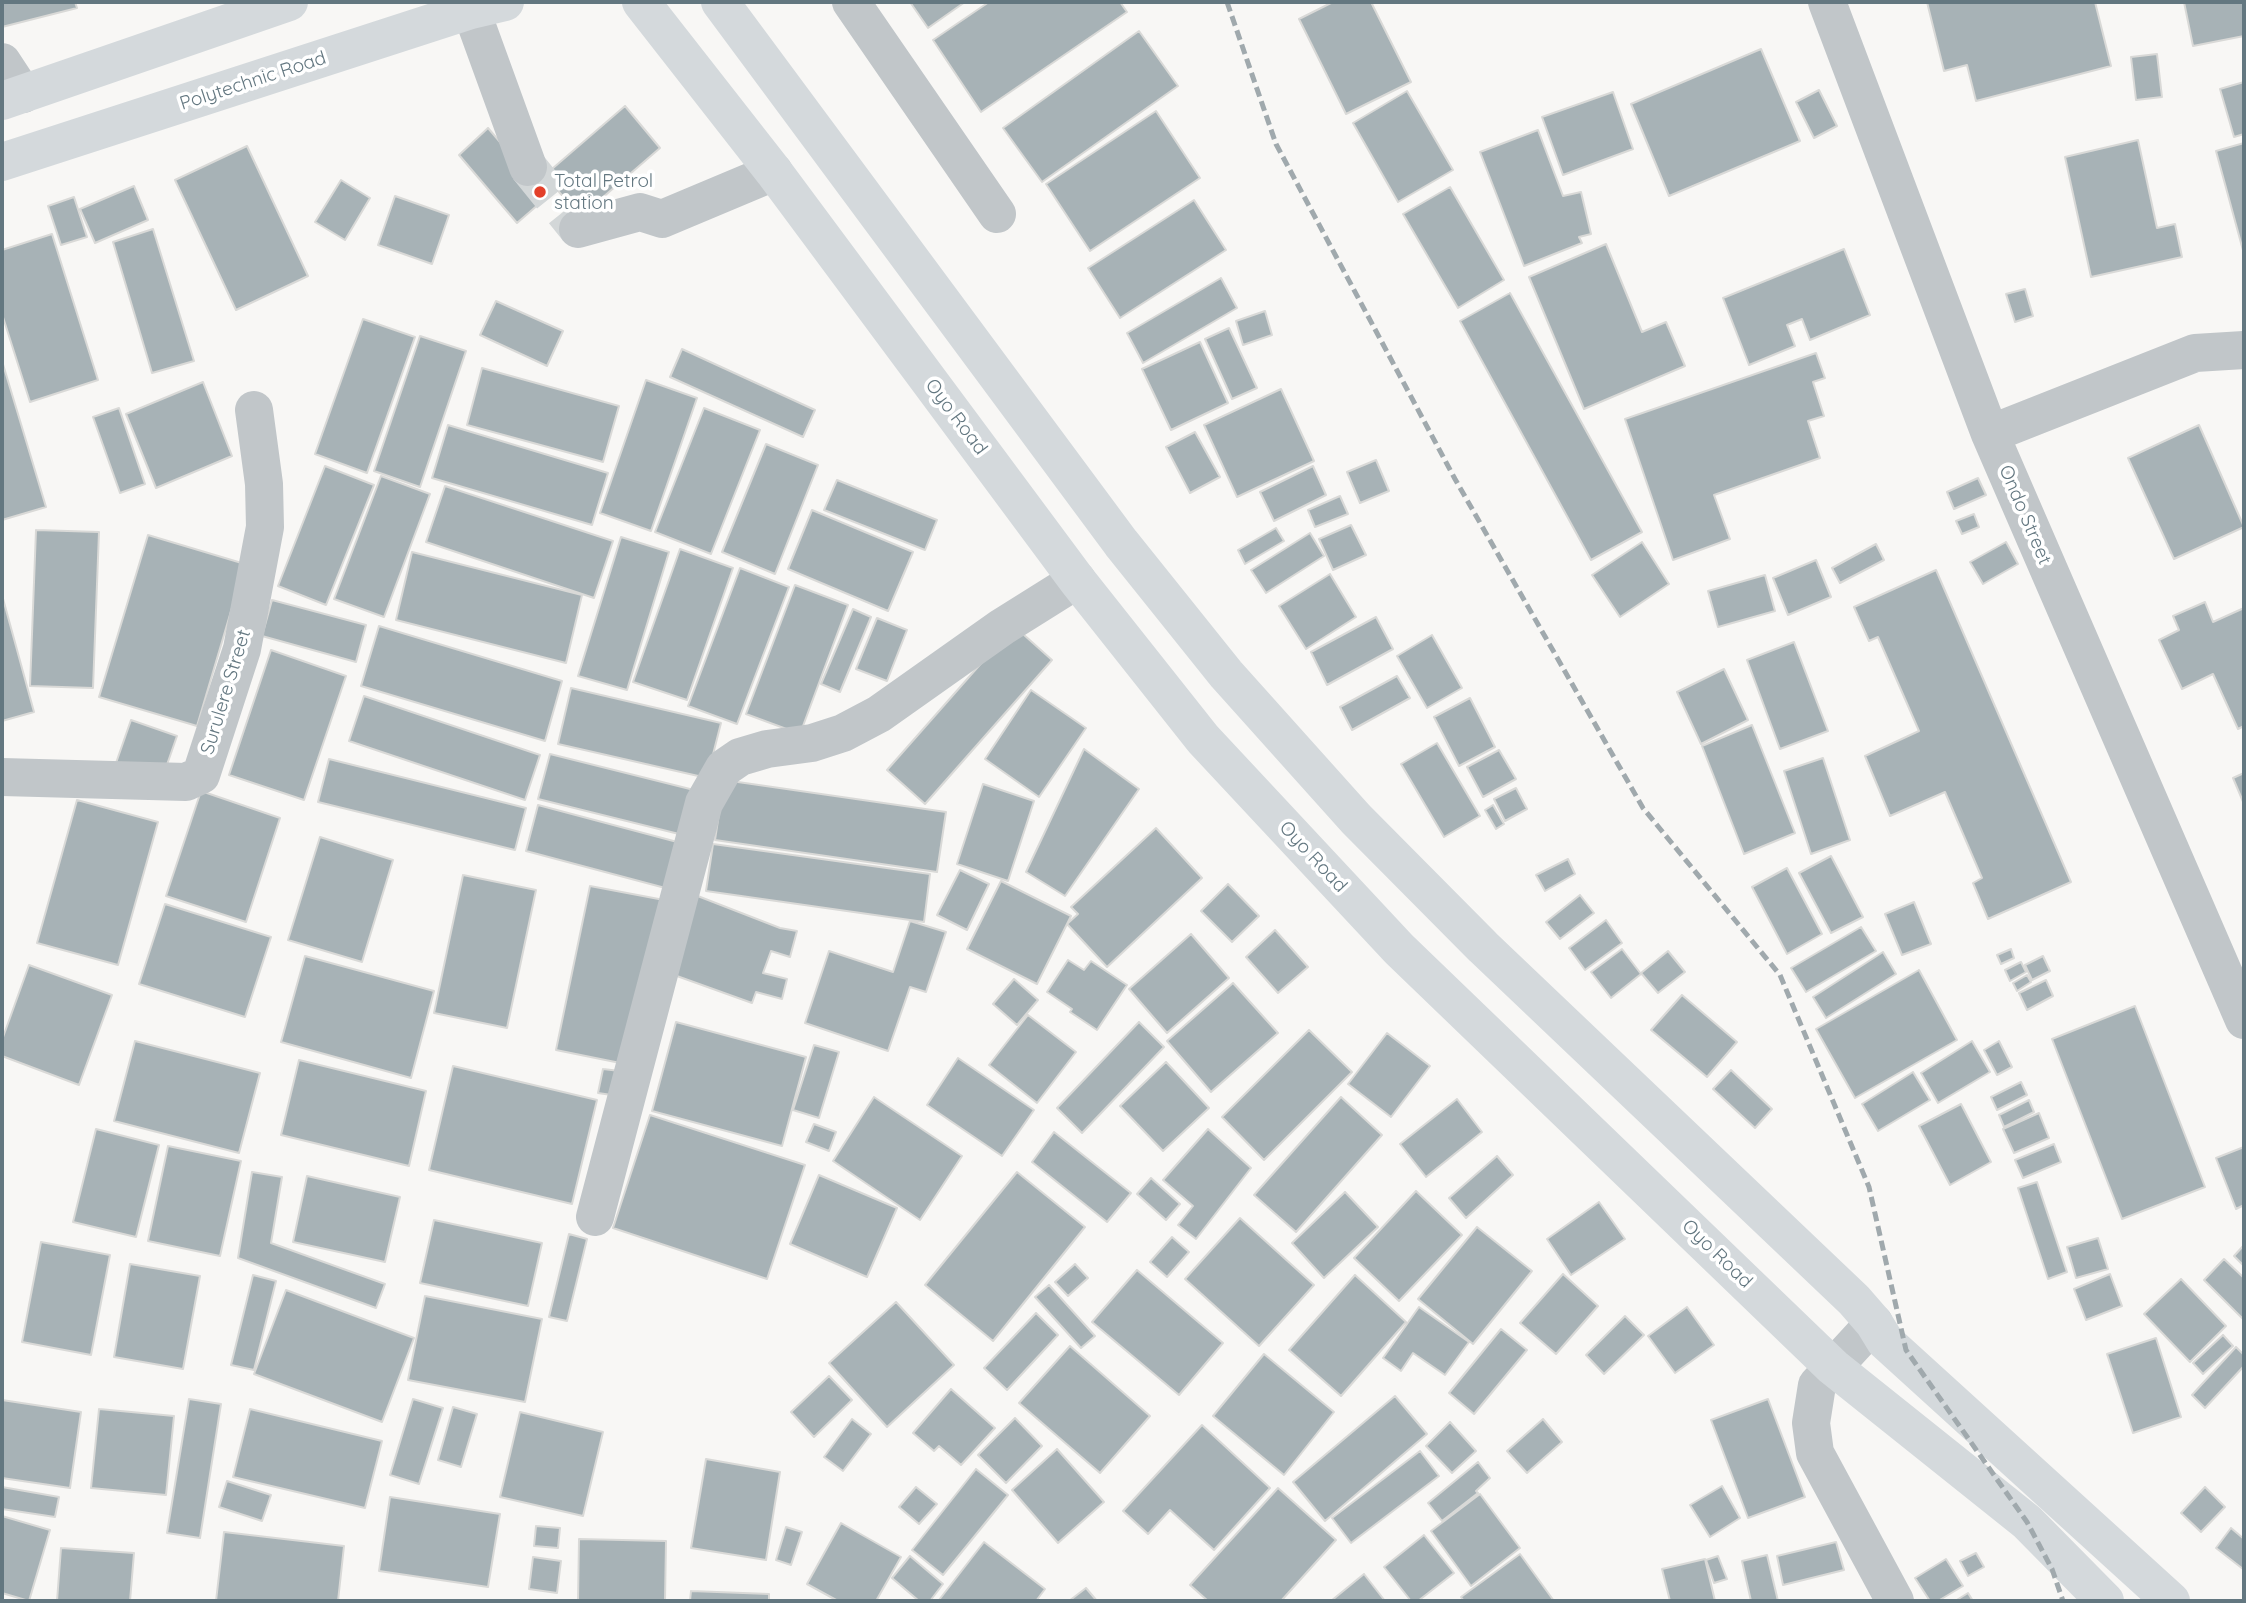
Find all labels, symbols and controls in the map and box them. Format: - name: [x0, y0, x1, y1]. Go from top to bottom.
- street label: Polytechnic Road: [177, 47, 329, 115]
- place label: Total Petrol station: [554, 170, 653, 214]
- marker: Total Petrol station: [532, 184, 548, 200]
- street label: Oyo Road: [920, 375, 992, 459]
- street label: Ondo Street: [1994, 462, 2056, 568]
- street label: Surulere Street: [196, 627, 256, 757]
- street label: Oyo Road: [1274, 817, 1352, 897]
- street label: Oyo Road: [1677, 1215, 1757, 1293]

